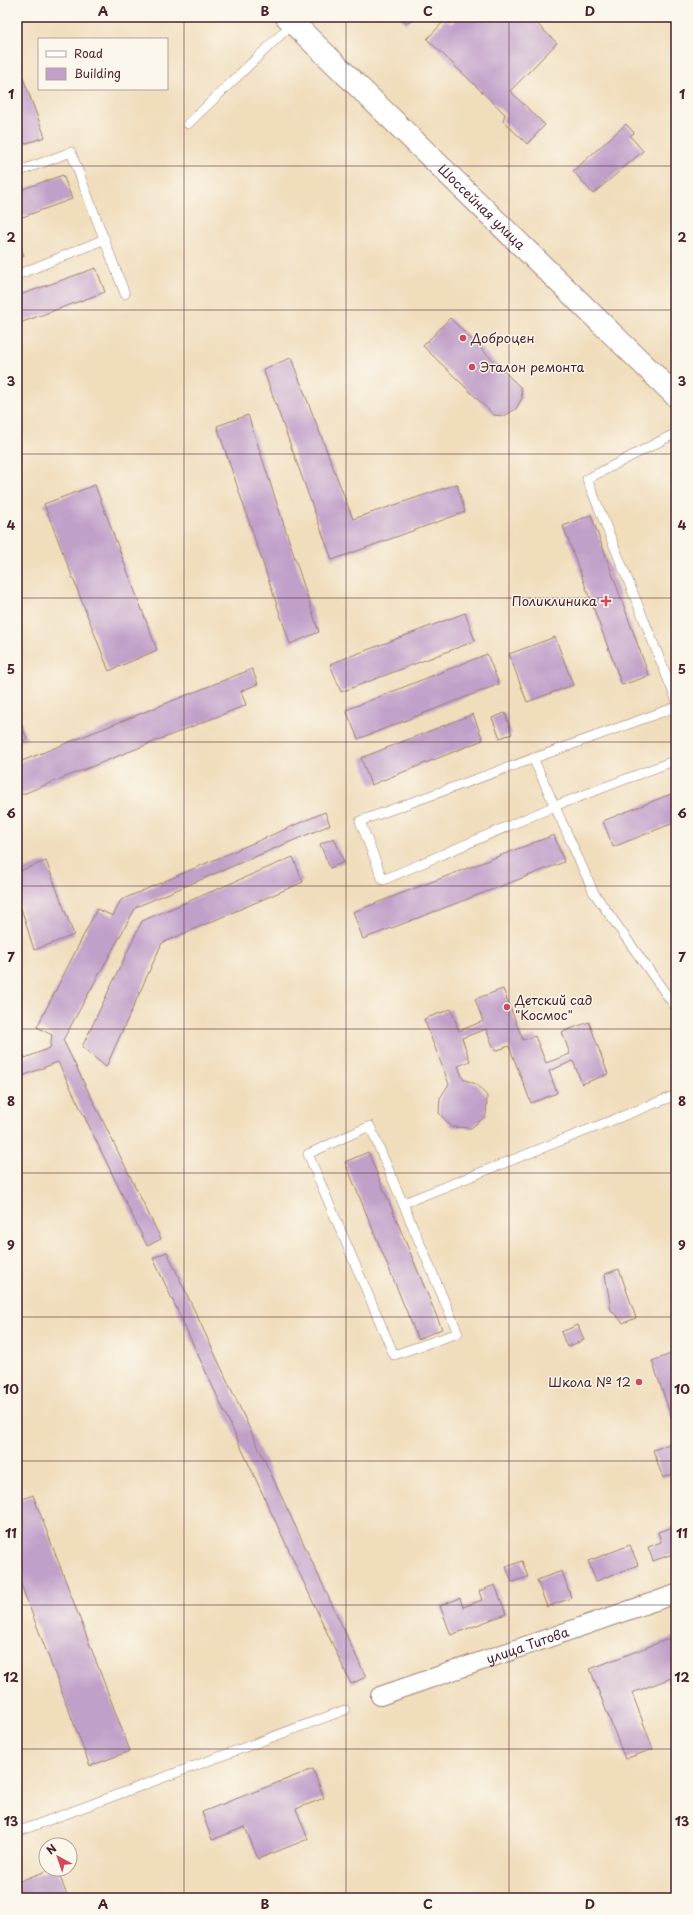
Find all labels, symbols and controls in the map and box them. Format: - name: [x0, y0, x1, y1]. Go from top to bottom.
- text: A: [98, 1, 108, 20]
- text: B: [261, 1, 270, 20]
- text: C: [423, 1, 433, 20]
- text: D: [585, 1, 595, 20]
- legend: [38, 38, 168, 90]
- text: Road: [74, 44, 103, 62]
- text: Building: [74, 64, 121, 82]
- text: 1: [8, 84, 14, 103]
- text: 1: [679, 84, 685, 103]
- street label: Шоссейная улица: [434, 159, 531, 254]
- text: 2: [6, 227, 16, 246]
- text: 2: [677, 227, 687, 246]
- place label: Доброцен: [470, 328, 535, 347]
- marker: Доброцен: [458, 333, 468, 343]
- place label: Эталон ремонта: [480, 357, 585, 376]
- marker: Эталон ремонта: [467, 362, 477, 372]
- text: 3: [7, 371, 16, 390]
- text: 3: [678, 371, 687, 390]
- text: 4: [7, 515, 16, 534]
- text: 4: [678, 515, 687, 534]
- place label: Поликлиника: [512, 591, 598, 610]
- marker: Поликлиника: [600, 595, 612, 607]
- text: 5: [7, 659, 15, 678]
- text: 5: [678, 659, 686, 678]
- text: 6: [6, 803, 16, 822]
- text: 6: [677, 803, 687, 822]
- text: 7: [7, 947, 15, 966]
- text: 7: [678, 947, 686, 966]
- place label: Детский сад "Космос": [514, 990, 592, 1024]
- marker: Детский сад "Космос": [502, 1002, 512, 1012]
- text: 8: [7, 1091, 15, 1110]
- text: 8: [678, 1091, 686, 1110]
- text: 9: [7, 1235, 15, 1254]
- text: 9: [678, 1235, 686, 1254]
- place label: Школа № 12: [548, 1372, 631, 1391]
- marker: Школа № 12: [634, 1377, 644, 1387]
- text: 10: [3, 1379, 19, 1398]
- text: 10: [674, 1379, 690, 1398]
- text: 11: [5, 1523, 17, 1542]
- text: 11: [676, 1523, 688, 1542]
- street label: улица Титова: [483, 1621, 572, 1668]
- text: 12: [3, 1667, 19, 1686]
- text: 12: [674, 1667, 690, 1686]
- text: 13: [4, 1811, 19, 1830]
- text: 13: [675, 1811, 690, 1830]
- north arrow: [38, 1837, 78, 1877]
- text: N: [42, 1839, 60, 1858]
- text: A: [98, 1894, 108, 1913]
- text: B: [261, 1894, 270, 1913]
- text: C: [423, 1894, 433, 1913]
- text: D: [585, 1894, 595, 1913]

